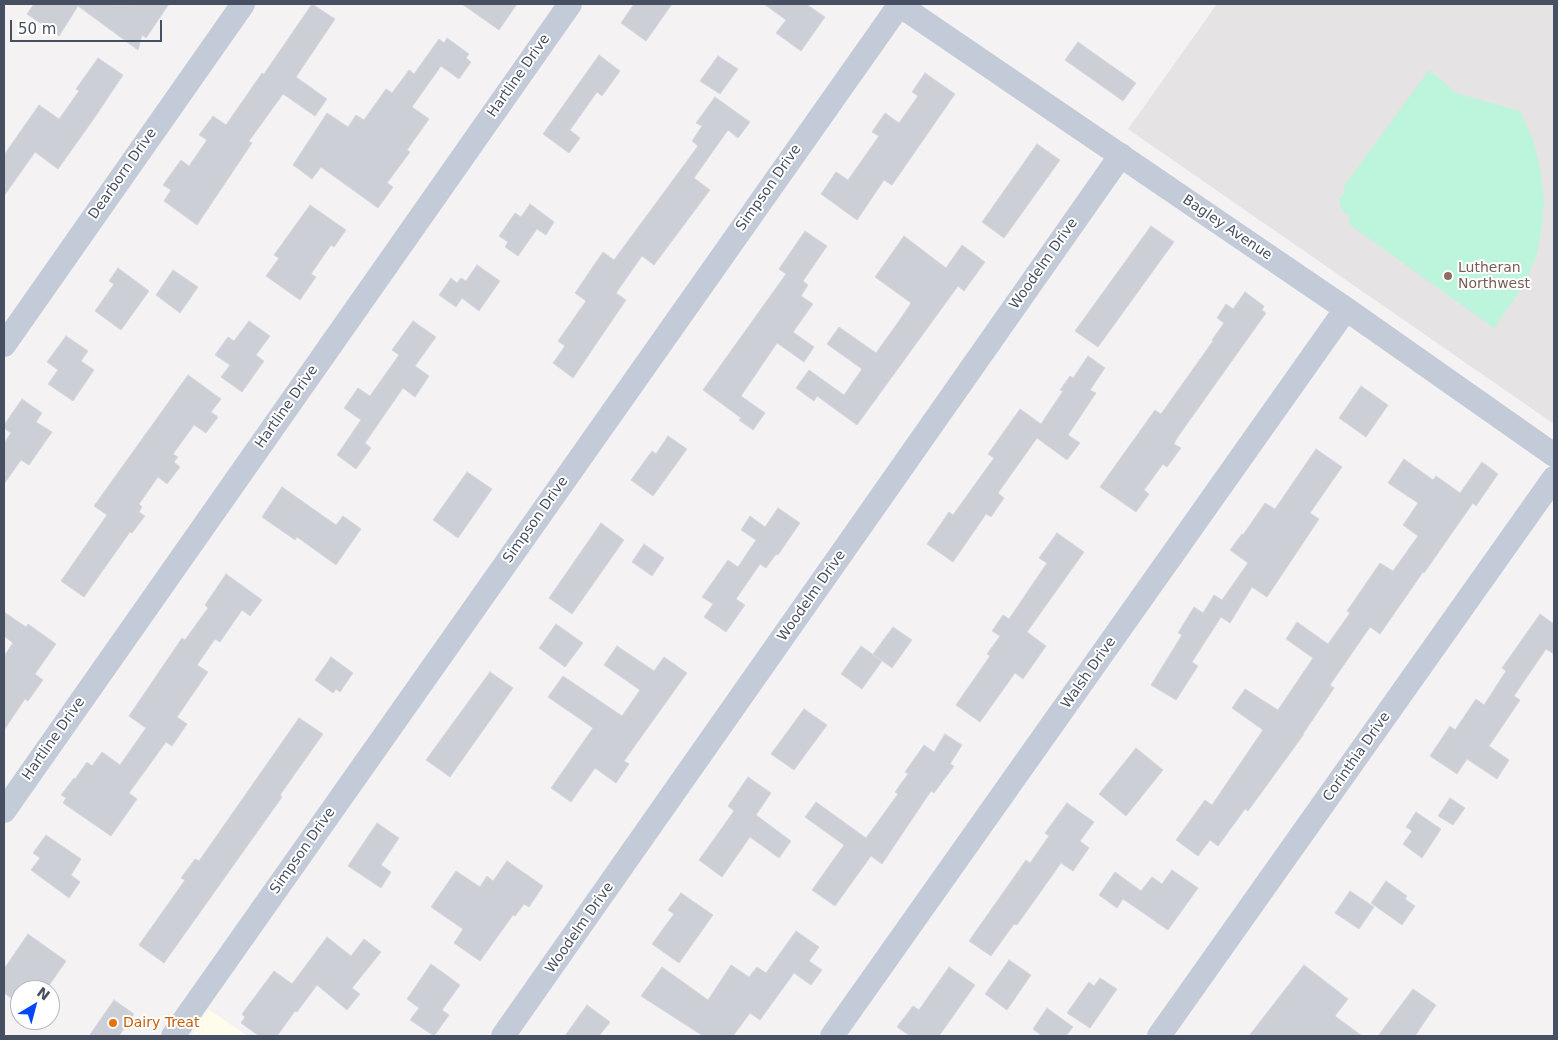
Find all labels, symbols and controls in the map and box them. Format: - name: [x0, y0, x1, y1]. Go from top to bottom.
- scale bar: [12, 10, 165, 42]
- text: 50 m: [18, 20, 56, 38]
- street label: Hartline Drive: [484, 31, 554, 121]
- street label: Dearborn Drive: [85, 125, 161, 223]
- street label: Simpson Drive: [733, 141, 805, 235]
- street label: Bagley Avenue: [1179, 192, 1275, 264]
- street label: Woodelm Drive: [1006, 215, 1082, 313]
- place label: Lutheran Northwest: [1458, 260, 1530, 292]
- marker: Lutheran Northwest: [1442, 270, 1454, 282]
- street label: Hartline Drive: [252, 362, 322, 452]
- street label: Simpson Drive: [500, 473, 572, 567]
- street label: Woodelm Drive: [774, 547, 850, 645]
- street label: Walsh Drive: [1058, 634, 1120, 712]
- street label: Hartline Drive: [19, 694, 89, 784]
- street label: Corinthia Drive: [1320, 709, 1394, 805]
- street label: Simpson Drive: [267, 804, 339, 898]
- street label: Woodelm Drive: [542, 879, 618, 977]
- north arrow: [10, 980, 60, 1030]
- text: N: [34, 984, 53, 1004]
- place label: Dairy Treat: [123, 1015, 199, 1031]
- marker: Dairy Treat: [107, 1017, 119, 1029]

